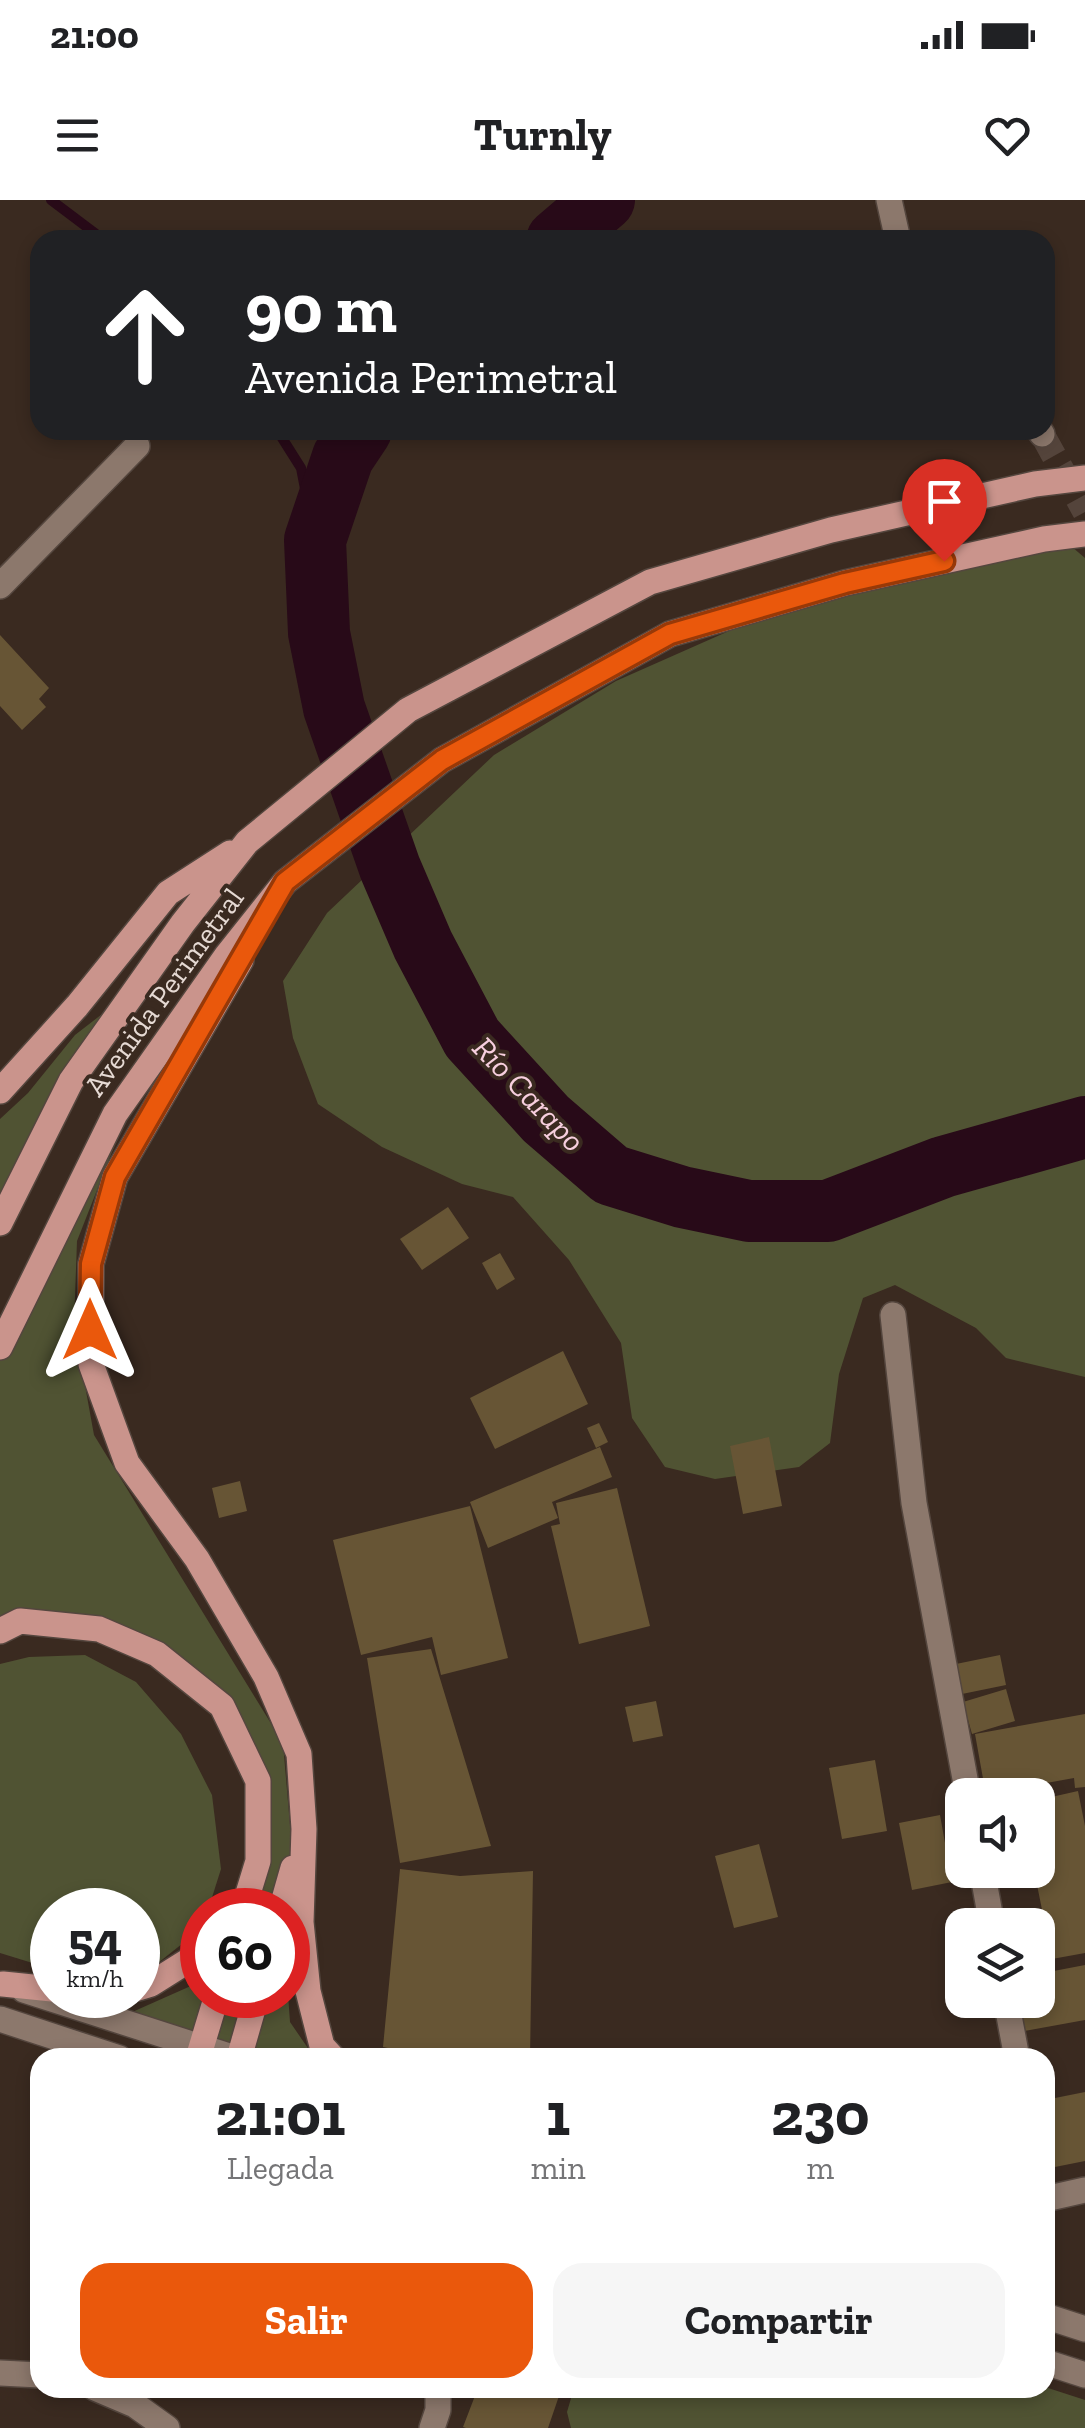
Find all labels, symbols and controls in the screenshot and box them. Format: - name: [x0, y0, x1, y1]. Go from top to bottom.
- text: 21:00: [50, 12, 139, 58]
- icon: menu: [50, 108, 105, 163]
- text: Turnly: [473, 108, 612, 162]
- icon: heart: [980, 108, 1035, 163]
- text: 90 m: [245, 266, 397, 350]
- icon: ahead: [80, 270, 210, 400]
- text: Avenida Perimetral: [245, 351, 617, 405]
- pin: [902, 459, 987, 562]
- icon: arrive: [917, 474, 972, 529]
- street label: Avenida Perimetral: [77, 881, 251, 1103]
- water label: Río Carapo: [465, 1029, 593, 1159]
- position arrow: [38, 1278, 142, 1382]
- map controls: [945, 1778, 1055, 2018]
- button: sound: [945, 1778, 1055, 1888]
- speed limit sign: 60: [180, 1888, 310, 2018]
- button: layers: [945, 1908, 1055, 2018]
- text: 54: [68, 1911, 122, 1971]
- text: km/h: [66, 1963, 124, 1993]
- text: 21:01: [215, 2078, 345, 2150]
- text: 1: [546, 2078, 570, 2150]
- text: 230: [771, 2078, 870, 2150]
- text: Llegada: [227, 2149, 334, 2187]
- text: min: [531, 2149, 586, 2187]
- text: m: [806, 2149, 834, 2187]
- button: Salir: [80, 2263, 533, 2378]
- button: Compartir: [553, 2263, 1005, 2378]

